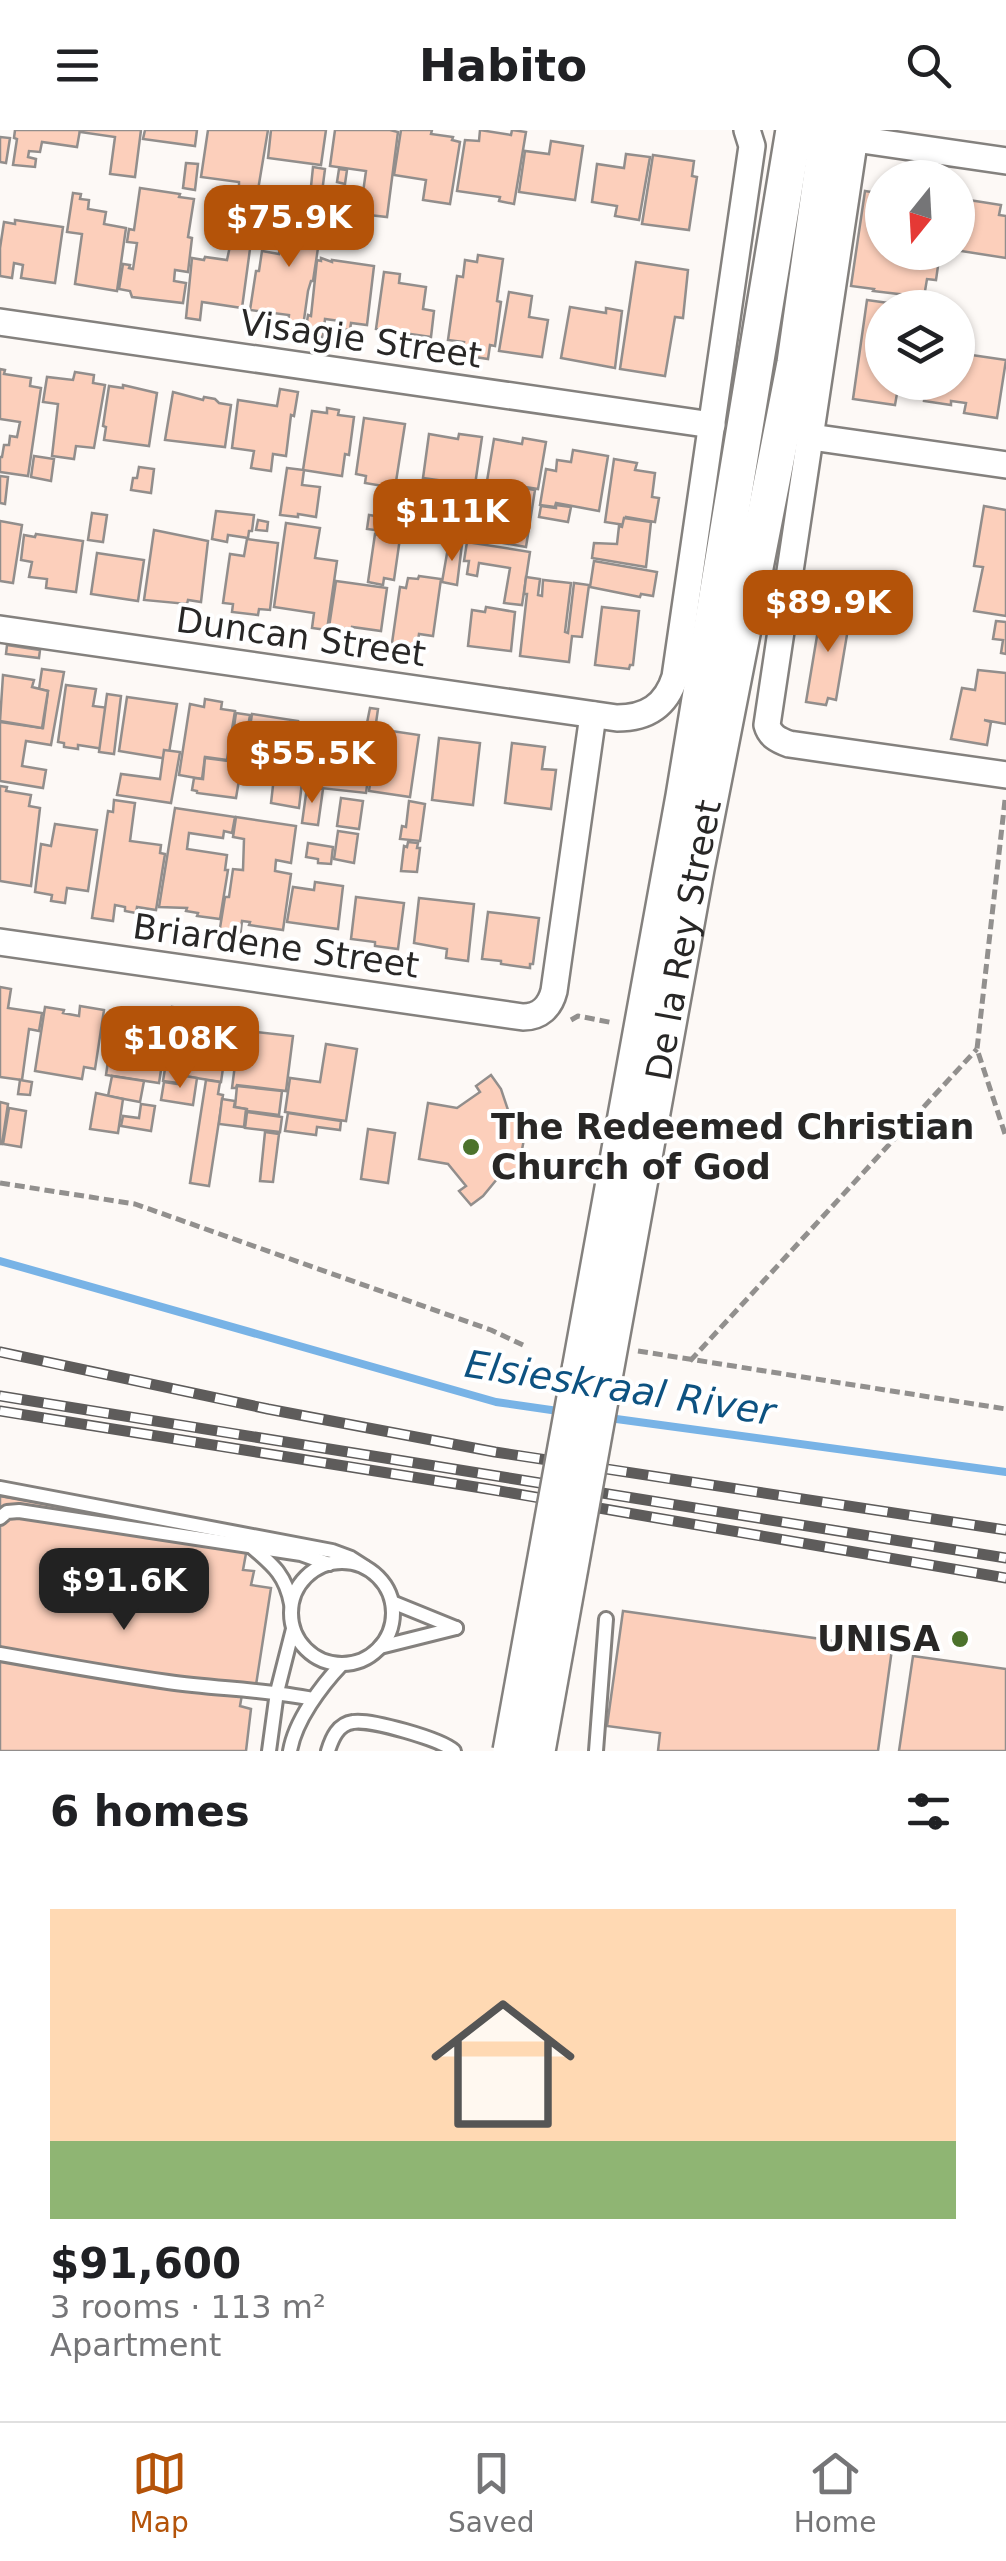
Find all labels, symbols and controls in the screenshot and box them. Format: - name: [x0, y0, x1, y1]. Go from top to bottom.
- icon: menu: [50, 38, 105, 93]
- icon: search: [901, 38, 956, 93]
- text: Habito: [419, 39, 587, 92]
- north arrow: [865, 160, 975, 270]
- map controls: [865, 160, 975, 400]
- pin: $75.9K: [208, 185, 370, 270]
- text: $75.9K: [226, 198, 352, 236]
- button: layers: [865, 290, 975, 400]
- street label: Visagie Street: [238, 302, 484, 376]
- pin: $111K: [382, 479, 522, 564]
- text: $111K: [395, 492, 509, 530]
- pin: $89.9K: [747, 570, 909, 655]
- text: $89.9K: [765, 583, 891, 621]
- street label: Duncan Street: [174, 600, 428, 674]
- pin: $55.5K: [231, 721, 393, 806]
- text: $55.5K: [249, 734, 375, 772]
- street label: De la Rey Street: [638, 796, 729, 1084]
- street label: Briardene Street: [130, 906, 422, 986]
- pin: $108K: [110, 1006, 250, 1091]
- text: $108K: [123, 1019, 237, 1057]
- place label: The Redeemed Christian Church of God: [491, 1107, 974, 1187]
- marker: The Redeemed Christian Church of God: [460, 1136, 482, 1158]
- water label: Elsieskraal River: [462, 1342, 781, 1435]
- pin: $91.6K: [43, 1548, 205, 1633]
- text: $91.6K: [61, 1561, 187, 1599]
- place label: UNISA: [817, 1619, 940, 1659]
- marker: UNISA: [949, 1628, 971, 1650]
- icon: filters: [901, 1784, 956, 1839]
- text: 6 homes: [50, 1787, 250, 1836]
- icon: home: [413, 1974, 593, 2154]
- text: $91,600: [50, 2239, 241, 2288]
- text: 3 rooms · 113 m²: [50, 2288, 326, 2326]
- text: Apartment: [50, 2326, 221, 2364]
- tab: Map: [130, 2446, 189, 2539]
- tab: Saved: [448, 2446, 534, 2539]
- tab: Home: [794, 2446, 876, 2539]

